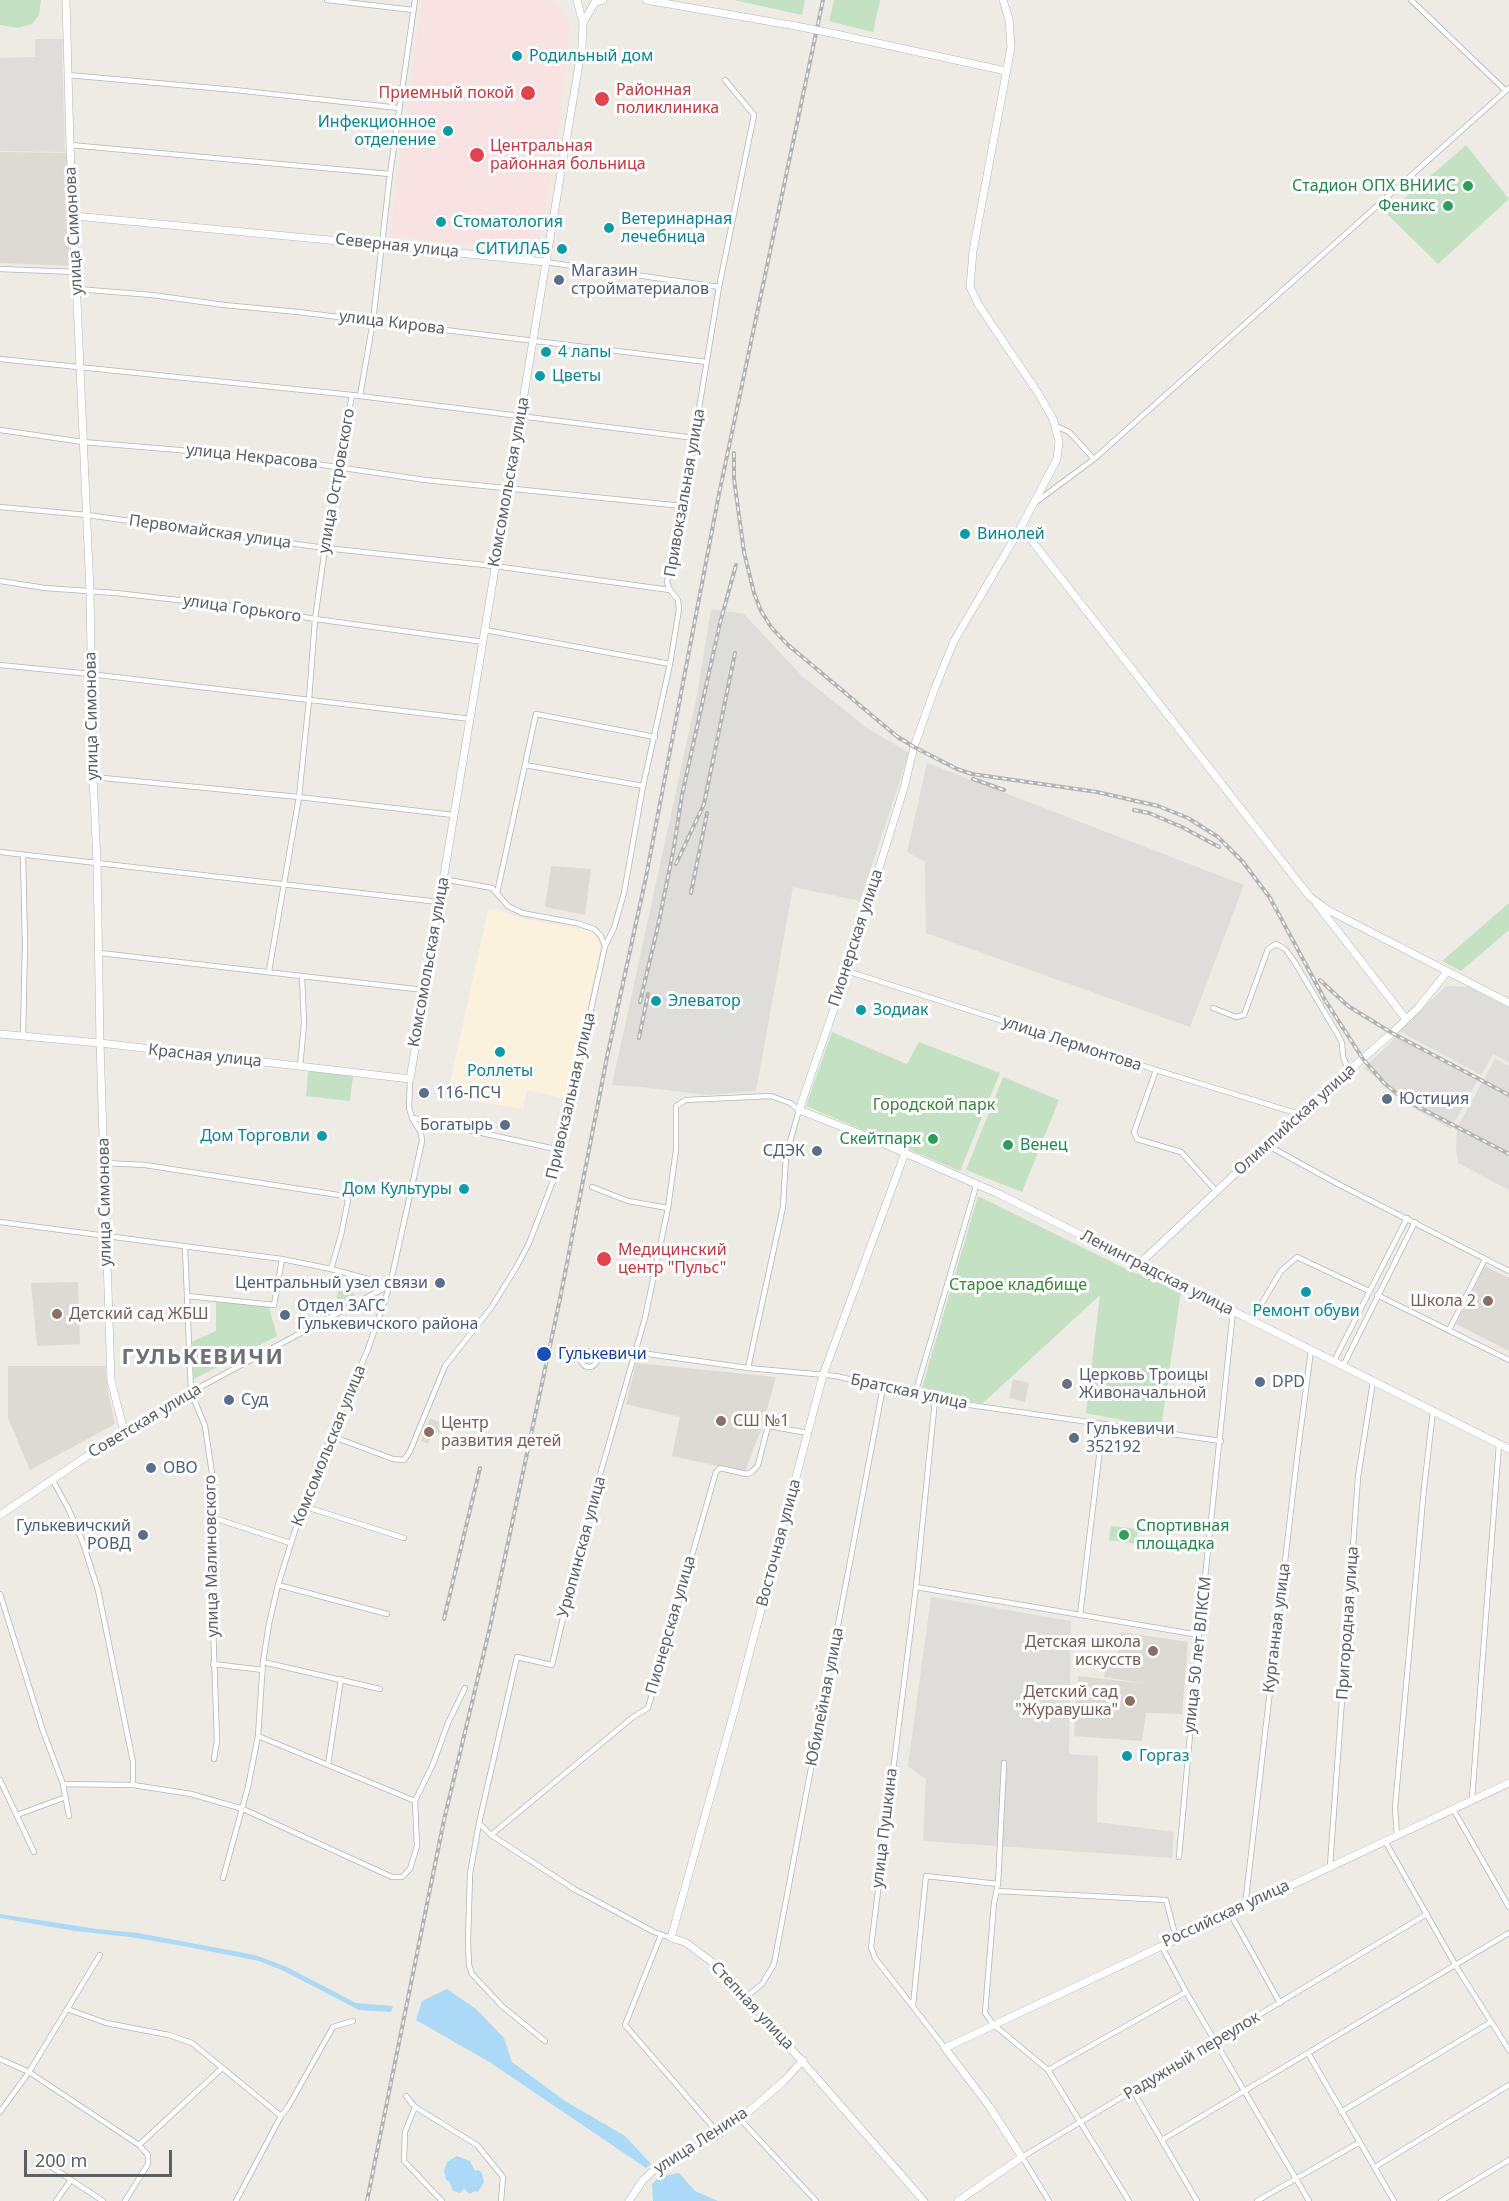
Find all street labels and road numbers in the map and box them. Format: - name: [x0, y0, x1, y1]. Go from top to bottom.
- street label: улица Симонова: [61, 166, 87, 296]
- street label: Северная улица: [334, 230, 460, 262]
- street label: улица Кирова: [338, 307, 446, 339]
- street label: Комсомольская улица: [485, 395, 533, 569]
- street label: улица Островского: [315, 407, 359, 555]
- street label: Привокзальная улица: [661, 407, 709, 579]
- street label: улица Некрасова: [185, 441, 319, 473]
- street label: Первомайская улица: [128, 511, 292, 553]
- street label: улица Горького: [182, 591, 302, 627]
- street label: улица Симонова: [81, 651, 103, 781]
- street label: Пионерская улица: [825, 867, 887, 1009]
- street label: Комсомольская улица: [405, 875, 453, 1049]
- street label: Привокзальная улица: [542, 1011, 600, 1181]
- street label: улица Лермонтова: [1000, 1012, 1144, 1076]
- street label: Красная улица: [147, 1040, 263, 1072]
- street label: Олимпийская улица: [1230, 1060, 1360, 1180]
- street label: улица Симонова: [94, 1137, 116, 1267]
- street label: Ленинградская улица: [1078, 1226, 1236, 1320]
- street label: Комсомольская улица: [288, 1363, 370, 1529]
- street label: Братская улица: [849, 1370, 969, 1414]
- street label: Советская улица: [85, 1380, 205, 1462]
- street label: Урюпинская улица: [554, 1474, 610, 1620]
- street label: улица Малиновского: [201, 1475, 223, 1637]
- street label: Восточная улица: [753, 1477, 805, 1609]
- street label: Пригородная улица: [1333, 1546, 1363, 1700]
- street label: Пионерская улица: [642, 1554, 700, 1696]
- street label: Курганная улица: [1259, 1562, 1295, 1694]
- street label: улица 50 лет ВЛКСМ: [1180, 1576, 1216, 1734]
- street label: Юбилейная улица: [802, 1626, 848, 1768]
- street label: улица Пушкина: [868, 1767, 902, 1889]
- street label: Российская улица: [1159, 1876, 1293, 1952]
- street label: Степная улица: [706, 1958, 798, 2054]
- street label: Радужный переулок: [1120, 2008, 1264, 2104]
- street label: улица Ленина: [650, 2104, 752, 2178]

